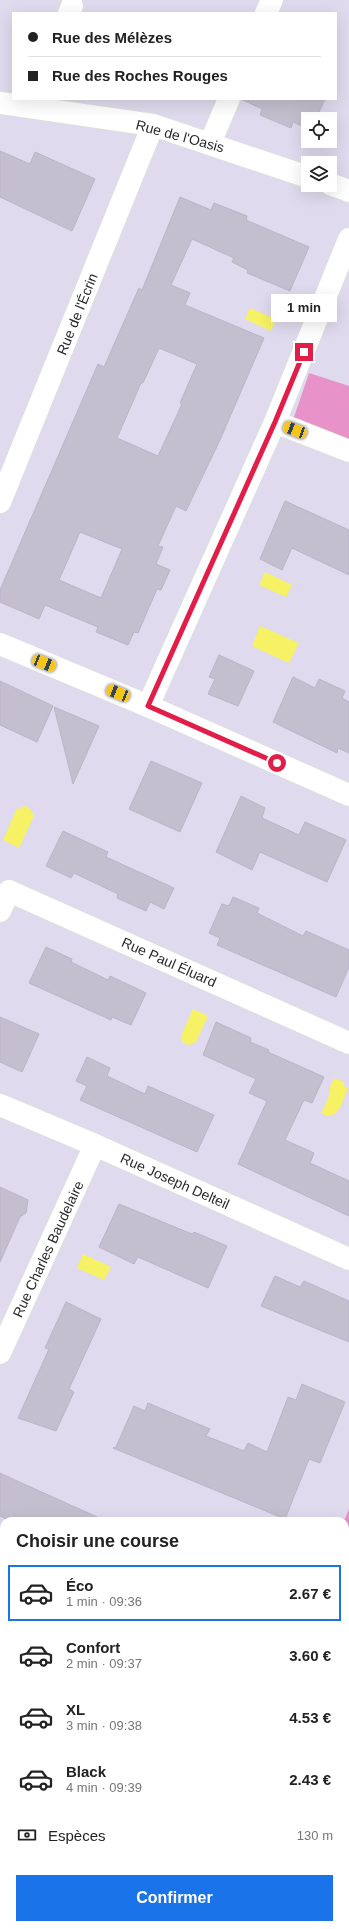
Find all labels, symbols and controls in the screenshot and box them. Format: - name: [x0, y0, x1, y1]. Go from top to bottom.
- text: Rue des Mélèzes: [52, 29, 172, 46]
- text: Rue des Roches Rouges: [52, 67, 228, 84]
- map controls: [301, 112, 337, 192]
- button: locate: [301, 112, 337, 148]
- street label: Rue de l'Oasis: [134, 117, 226, 155]
- button: layers: [301, 156, 337, 192]
- street label: Rue de l'Écrin: [53, 271, 101, 357]
- callout: 1 min: [271, 294, 337, 322]
- text: 1 min: [287, 300, 321, 315]
- route end: [295, 343, 313, 361]
- car: [282, 420, 308, 440]
- car: [31, 653, 57, 673]
- car: [105, 683, 131, 703]
- route start: [268, 754, 286, 772]
- street label: Rue Paul Éluard: [119, 934, 219, 990]
- street label: Rue Joseph Delteil: [118, 1150, 232, 1212]
- street label: Rue Charles Baudelaire: [9, 1178, 87, 1320]
- text: Choisir une course: [16, 1531, 179, 1551]
- icon: car: [18, 1575, 54, 1611]
- text: Éco: [66, 1577, 94, 1594]
- text: 2.67 €: [289, 1585, 331, 1602]
- text: 1 min · 09:36: [66, 1594, 142, 1609]
- icon: car: [18, 1637, 54, 1673]
- text: Confort: [66, 1639, 120, 1656]
- text: 3.60 €: [289, 1647, 331, 1664]
- text: 2 min · 09:37: [66, 1656, 142, 1671]
- icon: car: [18, 1699, 54, 1735]
- text: XL: [66, 1701, 85, 1718]
- text: 4.53 €: [289, 1709, 331, 1726]
- text: 3 min · 09:38: [66, 1718, 142, 1733]
- icon: car: [18, 1761, 54, 1797]
- text: Black: [66, 1763, 106, 1780]
- text: 2.43 €: [289, 1771, 331, 1788]
- text: 4 min · 09:39: [66, 1780, 142, 1795]
- icon: cash: [16, 1824, 38, 1846]
- text: Espèces: [48, 1827, 106, 1844]
- text: 130 m: [297, 1828, 333, 1843]
- button: Confirmer: [16, 1875, 333, 1921]

